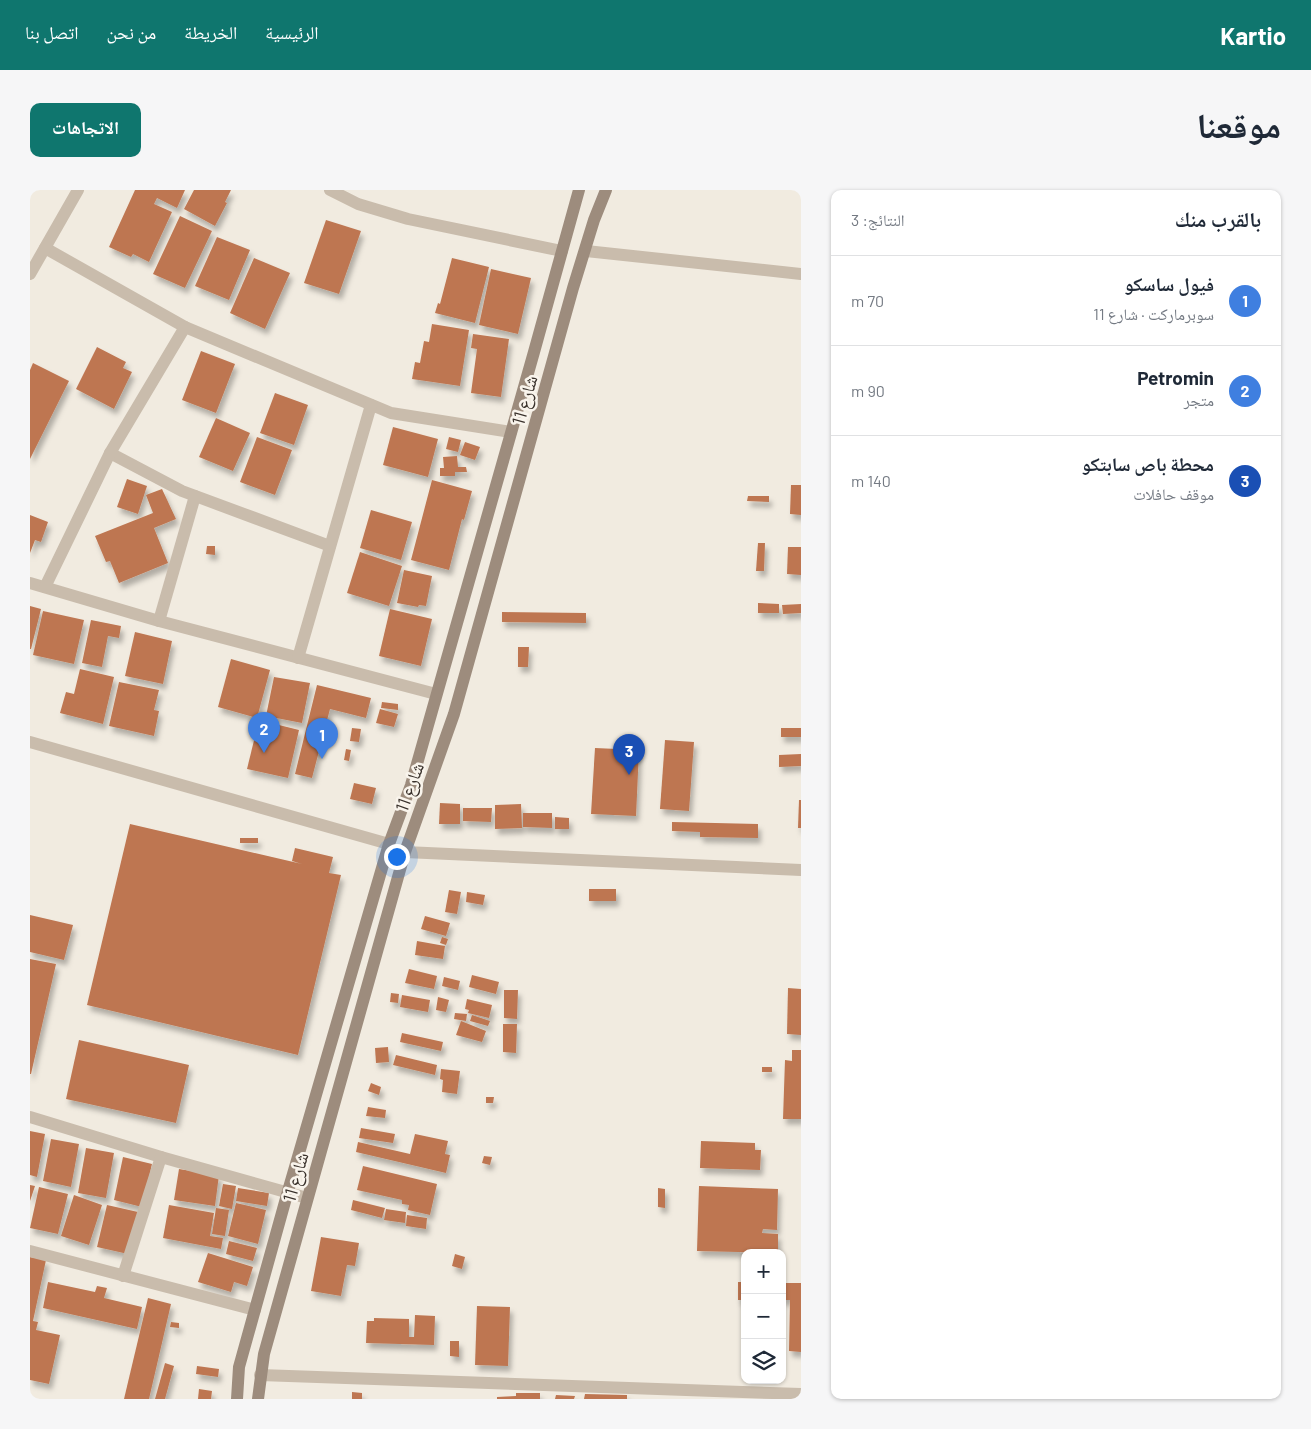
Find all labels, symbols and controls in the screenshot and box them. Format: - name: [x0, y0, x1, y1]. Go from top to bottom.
- text: اتصل بنا: [25, 21, 78, 43]
- text: من نحن: [106, 21, 156, 43]
- text: الخريطة: [184, 21, 237, 43]
- text: الرئيسية: [265, 21, 319, 43]
- text: Kartio: [1220, 21, 1286, 50]
- button: الاتجاهات: [30, 103, 141, 157]
- text: موقعنا: [1196, 103, 1281, 145]
- text: بالقرب منك: [1175, 206, 1261, 231]
- text: النتائج: 3: [851, 210, 905, 229]
- text: فيول ساسكو: [1124, 272, 1214, 295]
- text: 70 m: [851, 291, 884, 310]
- text: 1: [1242, 291, 1248, 310]
- text: سوبرماركت · شارع 11: [1093, 304, 1214, 323]
- text: Petromin: [1137, 366, 1214, 389]
- street label: شارع 11: [506, 373, 542, 428]
- text: 90 m: [851, 381, 885, 400]
- text: 2: [1241, 381, 1249, 400]
- text: متجر: [1184, 390, 1214, 409]
- text: محطة باص سابتكو: [1081, 452, 1214, 475]
- text: 140 m: [851, 471, 891, 490]
- text: 3: [1241, 471, 1249, 490]
- text: موقف حافلات: [1133, 484, 1214, 503]
- pin: 2: [248, 712, 280, 753]
- pin: 1: [306, 718, 338, 759]
- pin: 3: [613, 734, 645, 775]
- street label: شارع 11: [390, 760, 429, 815]
- your location: [384, 844, 410, 870]
- street label: شارع 11: [277, 1150, 313, 1205]
- map controls: [741, 1249, 786, 1384]
- button: +: [741, 1249, 786, 1294]
- button: −: [741, 1294, 786, 1339]
- button: layers: [741, 1339, 786, 1384]

